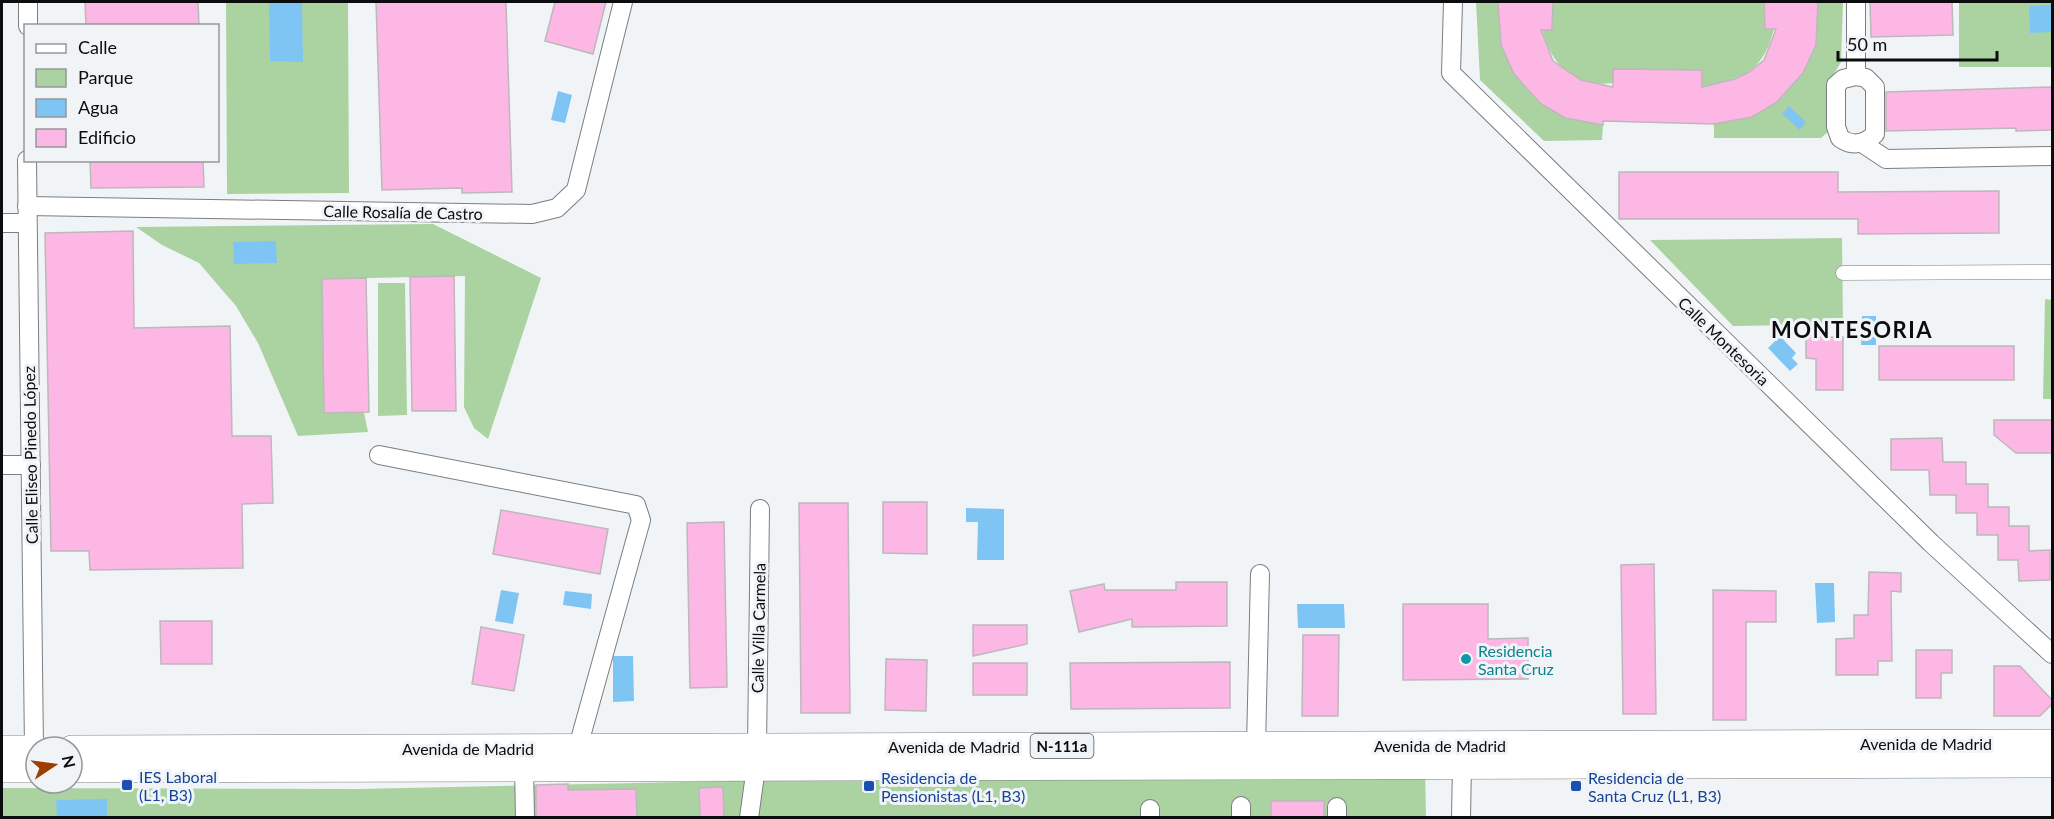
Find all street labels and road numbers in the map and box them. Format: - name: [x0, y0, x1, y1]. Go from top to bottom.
- street label: Calle Rosalía de Castro: [323, 201, 483, 223]
- street label: Calle Montesoria: [1675, 293, 1773, 389]
- street label: Calle Eliseo Pinedo López: [19, 366, 41, 544]
- street label: Calle Villa Carmela: [747, 563, 769, 693]
- road number: N-111a: [1030, 734, 1094, 758]
- street label: Avenida de Madrid: [1860, 734, 1992, 753]
- street label: Avenida de Madrid: [1374, 736, 1506, 755]
- street label: Avenida de Madrid: [888, 737, 1020, 756]
- street label: Avenida de Madrid: [402, 739, 534, 758]

